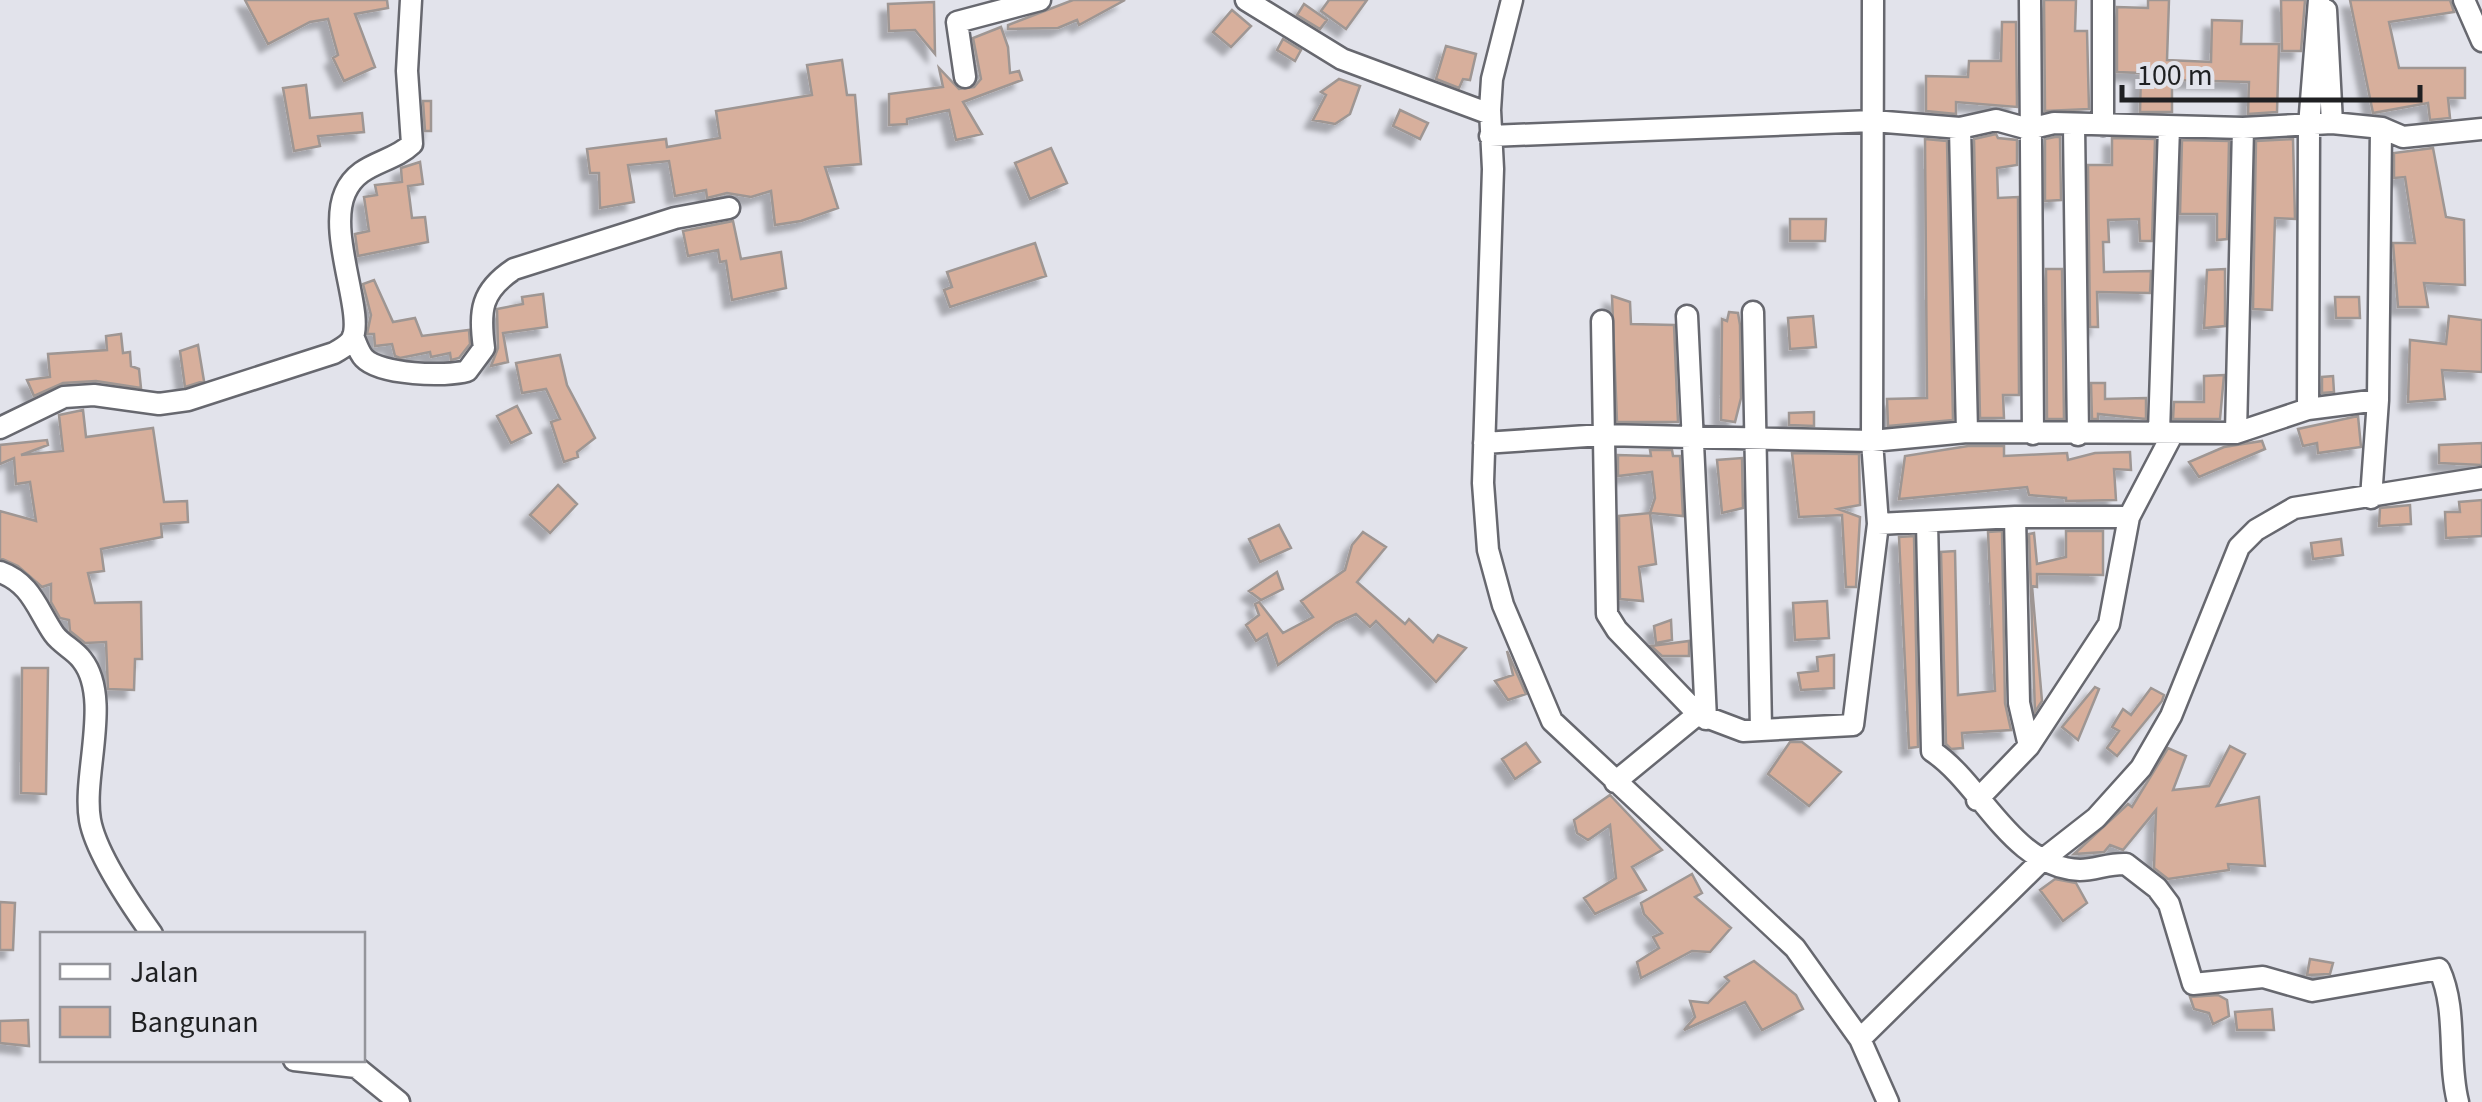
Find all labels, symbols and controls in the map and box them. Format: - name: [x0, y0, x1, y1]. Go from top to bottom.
- scale bar: [2122, 40, 2420, 102]
- text: 100 m: [2137, 54, 2213, 97]
- legend: [40, 932, 365, 1062]
- text: Jalan: [130, 951, 199, 994]
- text: Bangunan: [130, 1001, 259, 1044]

